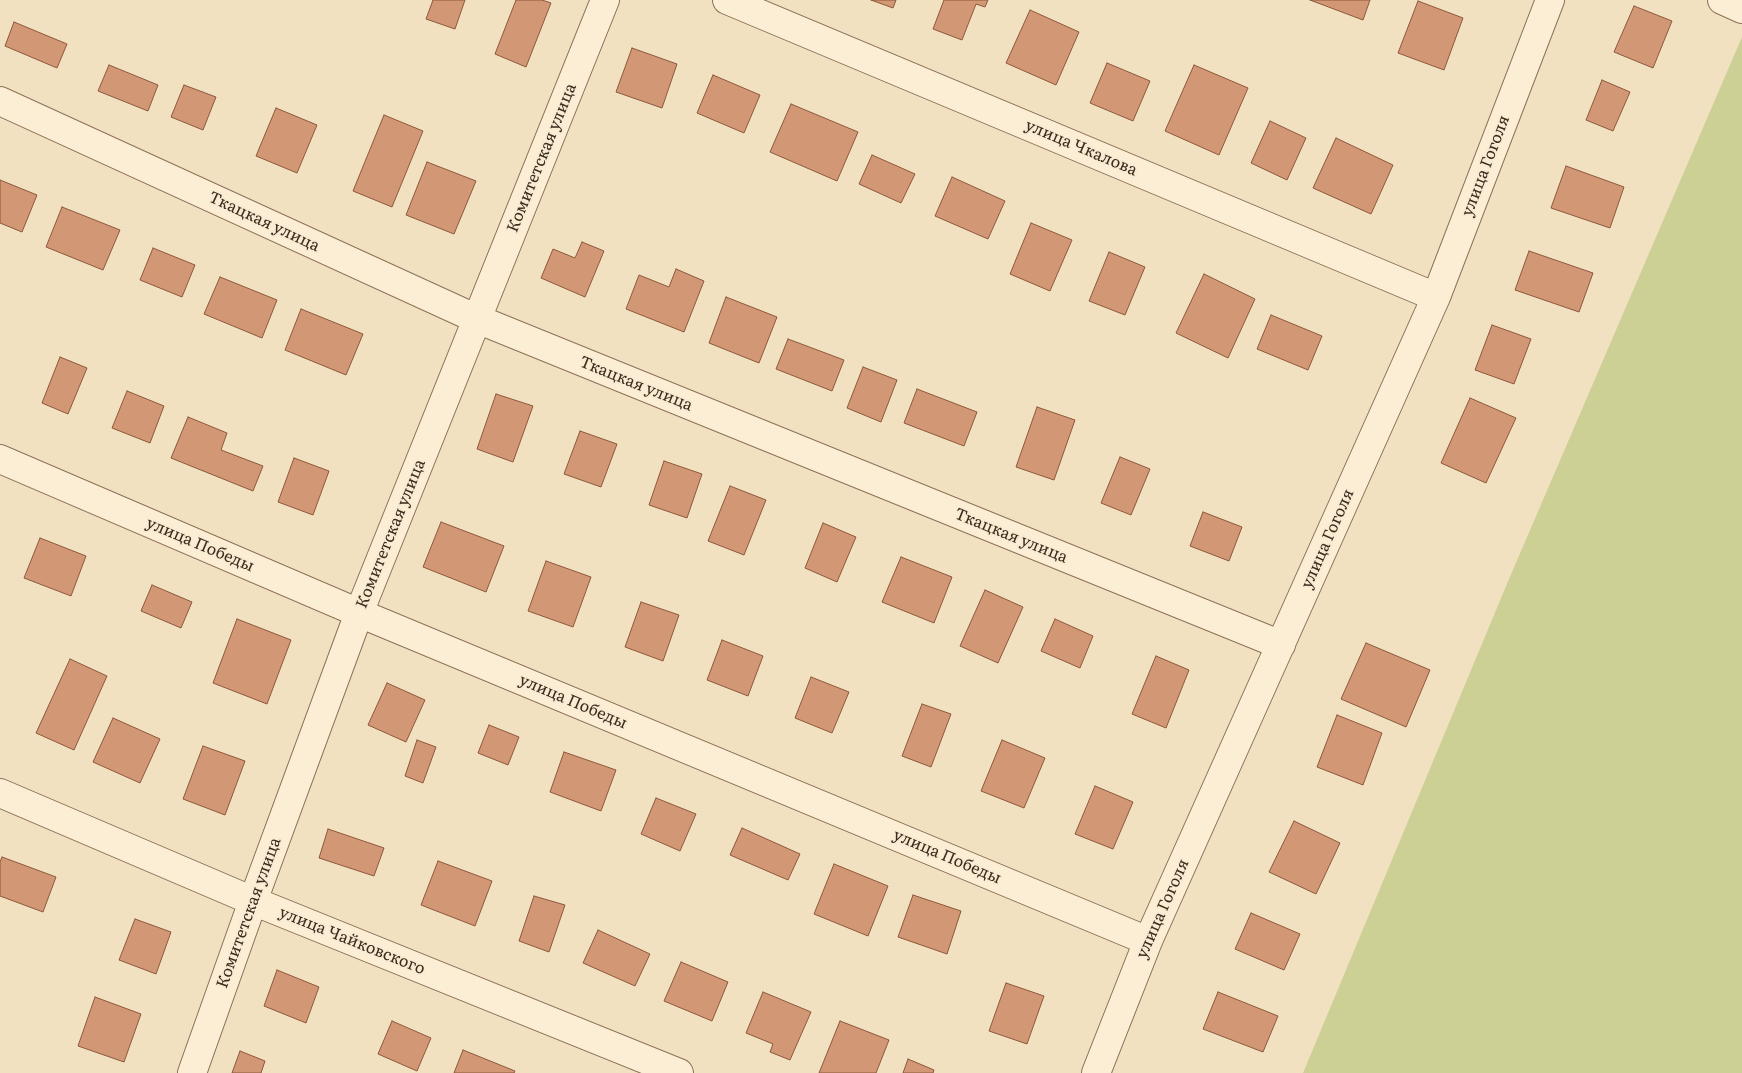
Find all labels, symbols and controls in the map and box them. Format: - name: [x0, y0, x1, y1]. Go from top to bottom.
- street label: Комитетская улица: [503, 81, 581, 235]
- street label: улица Гоголя: [1458, 113, 1514, 219]
- street label: улица Чкалова: [1022, 116, 1140, 180]
- street label: Ткацкая улица: [205, 188, 323, 256]
- street label: Ткацкая улица: [577, 353, 695, 415]
- street label: Комитетская улица: [352, 457, 430, 611]
- street label: улица Гоголя: [1297, 486, 1359, 592]
- street label: Ткацкая улица: [952, 505, 1070, 567]
- street label: улица Победы: [143, 514, 257, 576]
- street label: улица Победы: [516, 671, 630, 733]
- street label: улица Победы: [890, 826, 1004, 888]
- street label: Комитетская улица: [213, 835, 285, 991]
- street label: улица Гоголя: [1132, 856, 1194, 962]
- street label: улица Чайковского: [276, 903, 428, 979]

